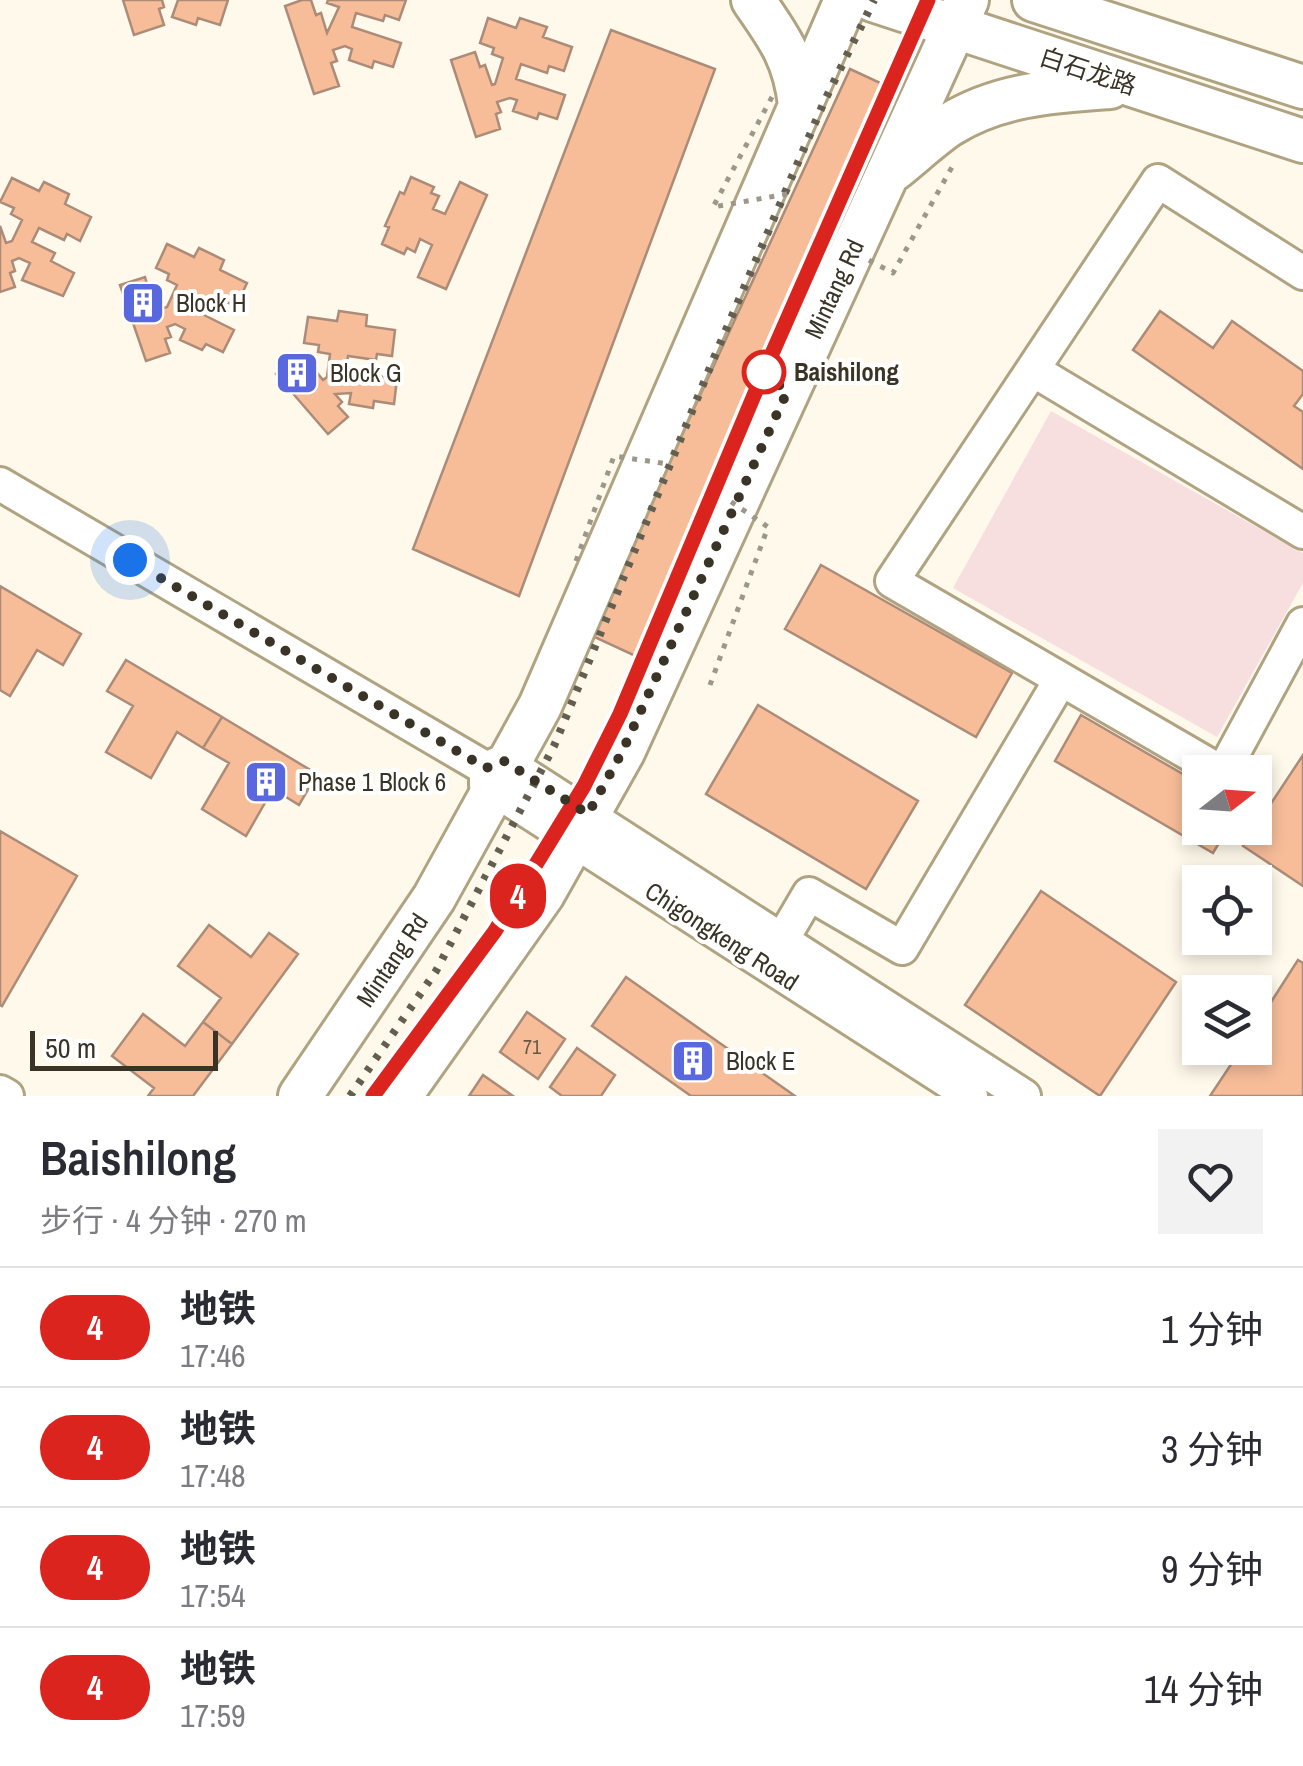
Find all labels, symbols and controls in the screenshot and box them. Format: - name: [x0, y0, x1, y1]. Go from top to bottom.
- street label: 白石龙路: [1035, 39, 1141, 103]
- street label: Mintang Rd: [796, 234, 872, 344]
- building icon: Block H: [120, 280, 166, 326]
- place label: Block H: [176, 286, 247, 320]
- building icon: Block G: [274, 350, 320, 396]
- marker: Baishilong: [743, 351, 785, 393]
- place label: Baishilong: [794, 355, 899, 389]
- place label: Block G: [330, 356, 402, 390]
- your location: [105, 535, 155, 585]
- north arrow: [1182, 755, 1272, 845]
- map controls: [1182, 755, 1272, 1065]
- building icon: Phase 1 Block 6: [243, 759, 289, 805]
- place label: Phase 1 Block 6: [298, 765, 446, 799]
- line badge: 4: [486, 864, 550, 928]
- button: locate: [1182, 865, 1272, 955]
- text: 4: [510, 873, 526, 920]
- street label: Chigongkeng Road: [639, 874, 805, 998]
- street label: Mintang Rd: [348, 907, 436, 1013]
- button: layers: [1182, 975, 1272, 1065]
- scale bar: [30, 1026, 218, 1070]
- text: 50 m: [45, 1029, 96, 1067]
- house number: 71: [523, 1033, 541, 1060]
- building icon: Block E: [670, 1038, 716, 1084]
- place label: Block E: [726, 1044, 796, 1078]
- text: Baishilong: [40, 1125, 236, 1190]
- button: heart: [1158, 1129, 1263, 1234]
- text: 步行 · 4 分钟 · 270 m: [40, 1199, 307, 1242]
- text: 地铁: [180, 1283, 256, 1334]
- text: 4: [87, 1304, 103, 1351]
- text: 1 分钟: [1161, 1304, 1263, 1355]
- text: 17:46: [180, 1334, 246, 1377]
- text: 地铁: [180, 1403, 256, 1454]
- text: 4: [87, 1424, 103, 1471]
- text: 3 分钟: [1161, 1424, 1263, 1475]
- text: 17:48: [180, 1454, 246, 1497]
- text: 地铁: [180, 1523, 256, 1574]
- text: 4: [87, 1544, 103, 1591]
- text: 9 分钟: [1161, 1544, 1263, 1595]
- text: 17:54: [180, 1574, 246, 1617]
- text: 地铁: [180, 1643, 256, 1694]
- text: 4: [87, 1664, 103, 1711]
- text: 14 分钟: [1144, 1664, 1263, 1715]
- text: 17:59: [180, 1694, 246, 1737]

